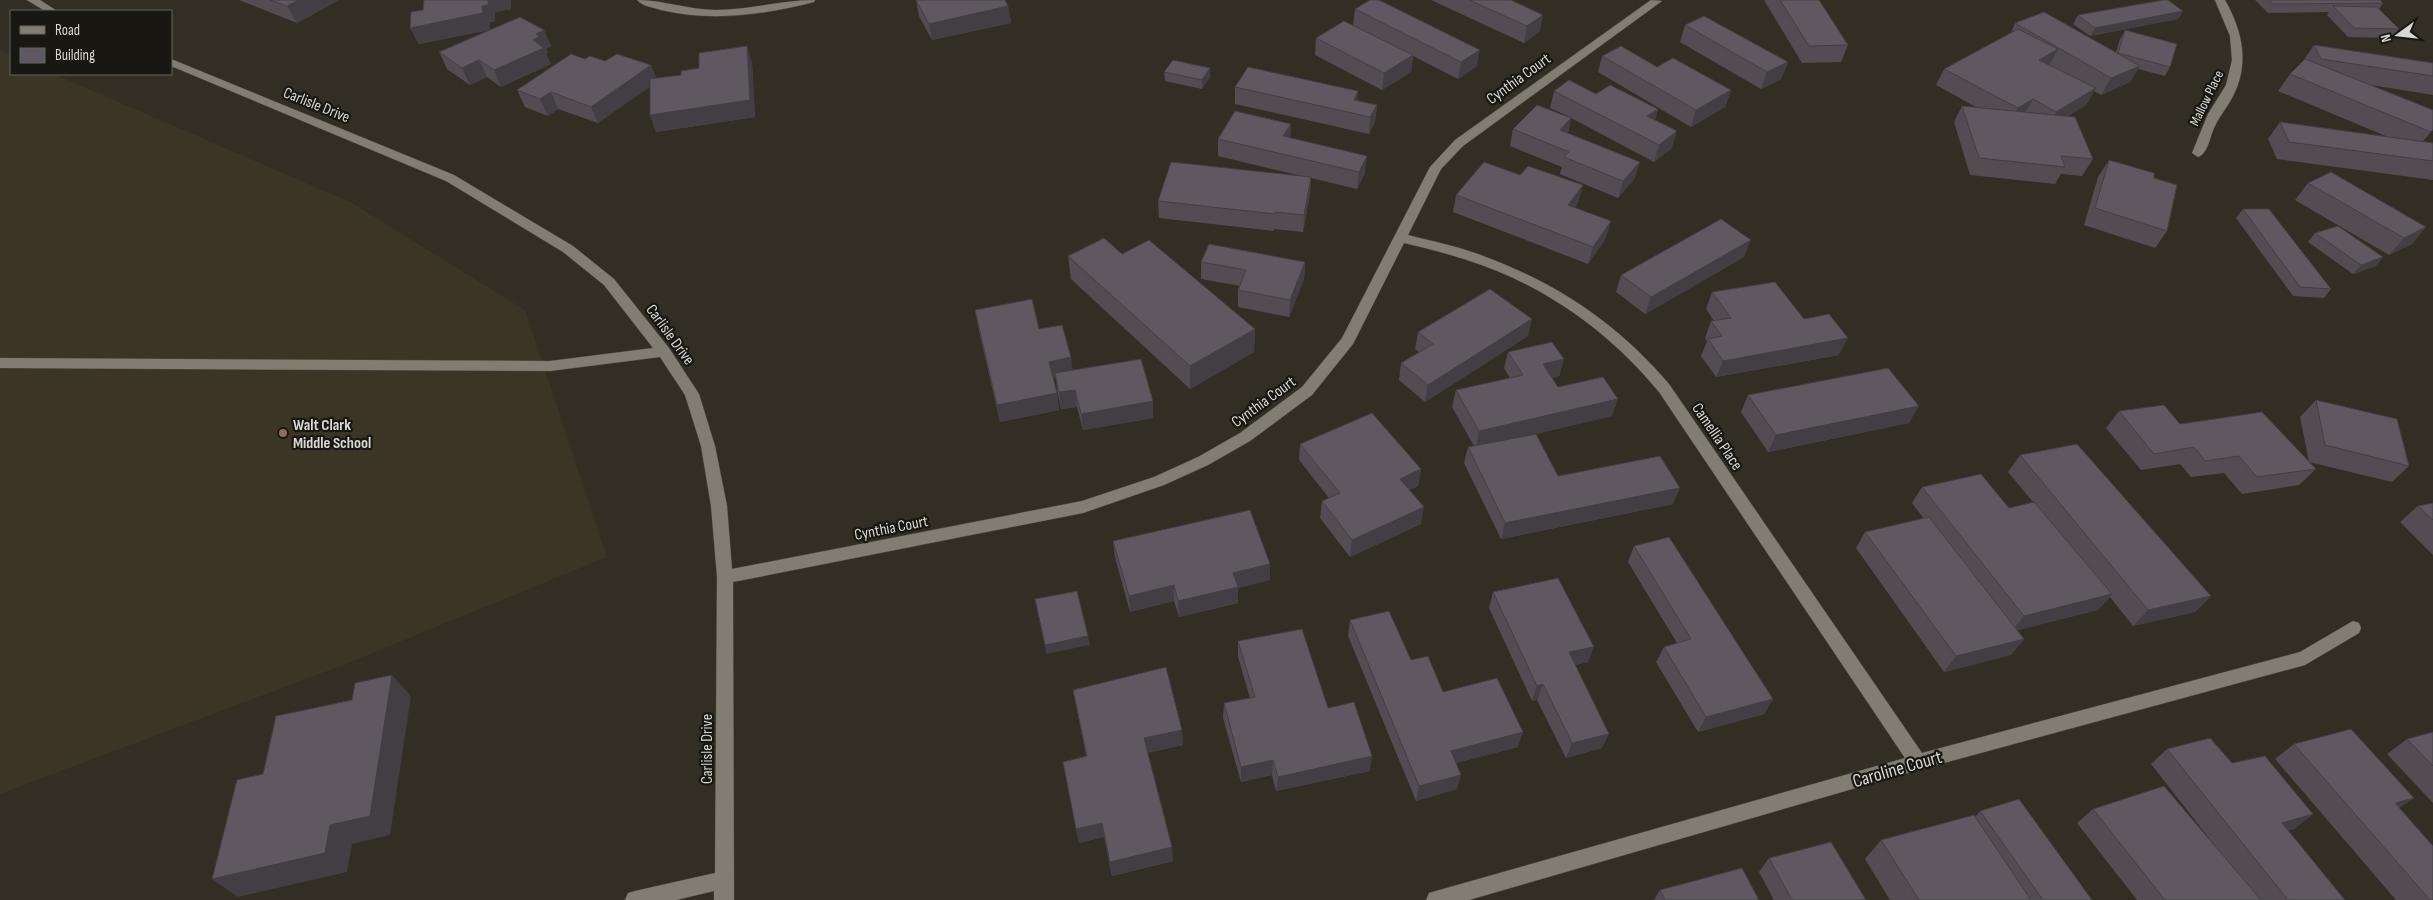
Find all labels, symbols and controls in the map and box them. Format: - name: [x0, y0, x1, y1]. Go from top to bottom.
- legend: [10, 10, 172, 75]
- north arrow: [2373, 10, 2423, 60]
- text: Road: [55, 21, 80, 40]
- text: N: [2377, 32, 2395, 44]
- text: Building: [55, 46, 95, 65]
- street label: Cynthia Court: [1483, 49, 1555, 109]
- street label: Mallow Place: [2186, 68, 2227, 129]
- street label: Carlisle Drive: [280, 83, 353, 127]
- street label: Carlisle Drive: [641, 301, 698, 369]
- street label: Cynthia Court: [1228, 372, 1300, 432]
- street label: Camellia Place: [1687, 400, 1746, 474]
- place label: Walt Clark Middle School: [293, 416, 371, 453]
- marker: Walt Clark Middle School: [277, 427, 289, 439]
- street label: Cynthia Court: [853, 512, 930, 545]
- street label: Carlisle Drive: [698, 714, 717, 784]
- street label: Caroline Court: [1850, 746, 1945, 793]

